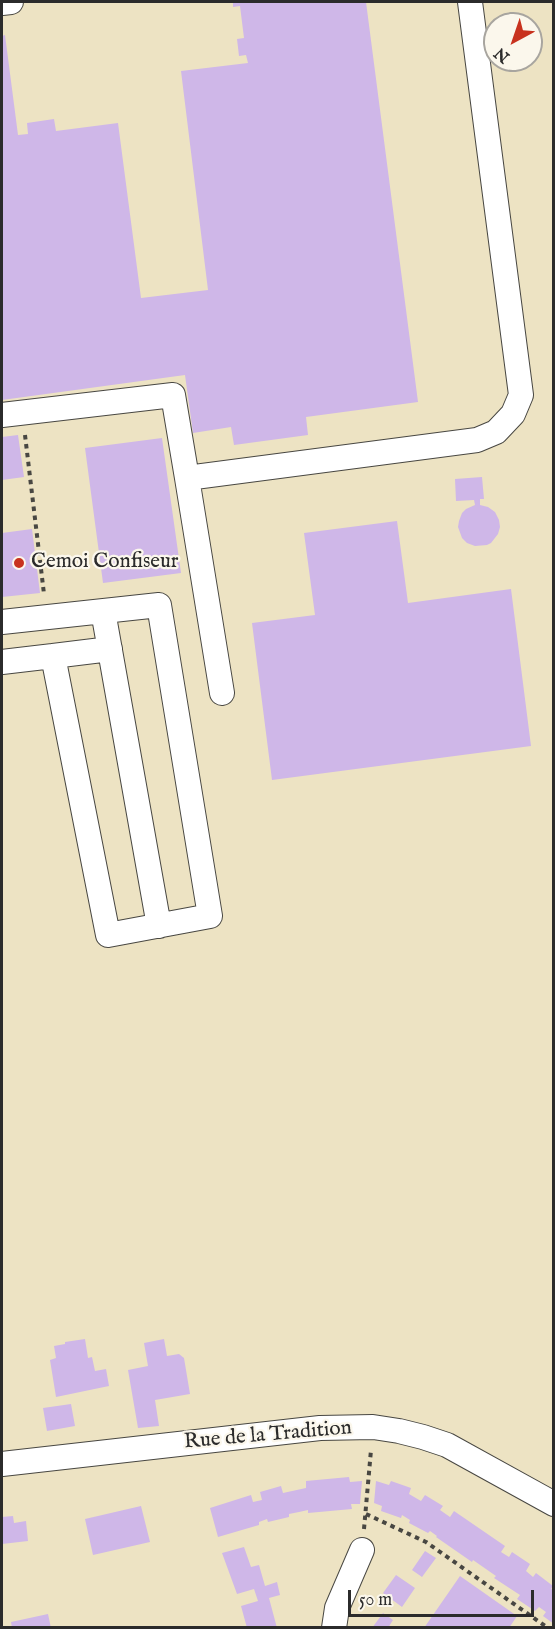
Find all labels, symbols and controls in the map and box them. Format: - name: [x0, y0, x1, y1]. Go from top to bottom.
- north arrow: [483, 12, 543, 72]
- text: N: [491, 42, 514, 66]
- place label: Cemoi Confiseur: [31, 550, 179, 576]
- marker: Cemoi Confiseur: [12, 556, 26, 570]
- street label: Rue de la Tradition: [183, 1416, 353, 1456]
- scale bar: [351, 1578, 537, 1616]
- text: 50 m: [359, 1589, 392, 1612]

